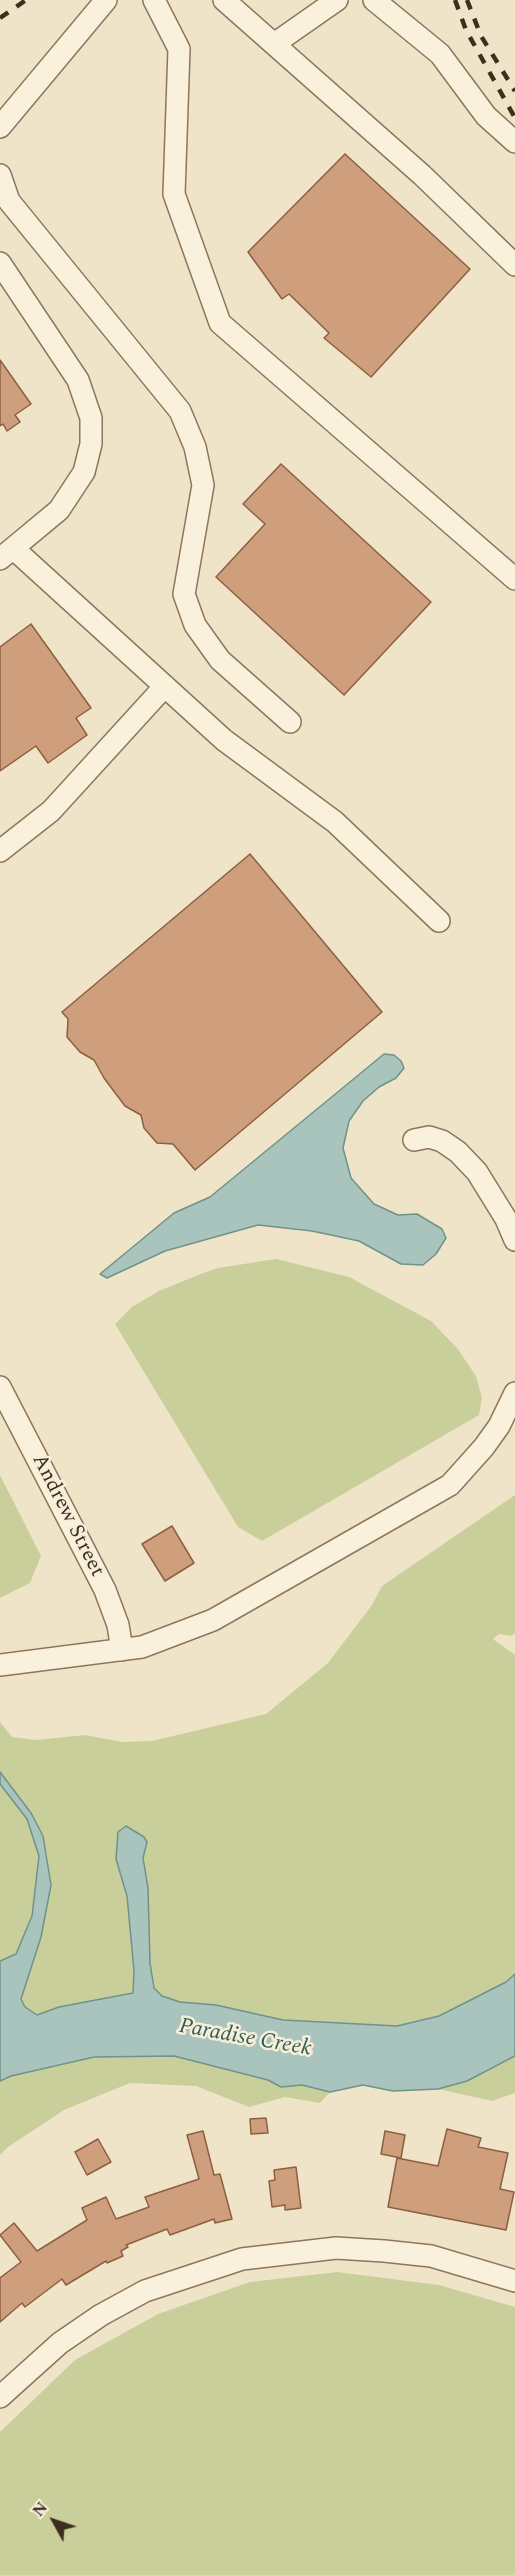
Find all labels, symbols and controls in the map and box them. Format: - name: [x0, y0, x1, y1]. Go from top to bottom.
- street label: Andrew Street: [25, 1450, 109, 1582]
- water label: Paradise Creek: [177, 2014, 313, 2064]
- north arrow: [24, 2491, 84, 2551]
- text: N: [27, 2497, 54, 2522]

